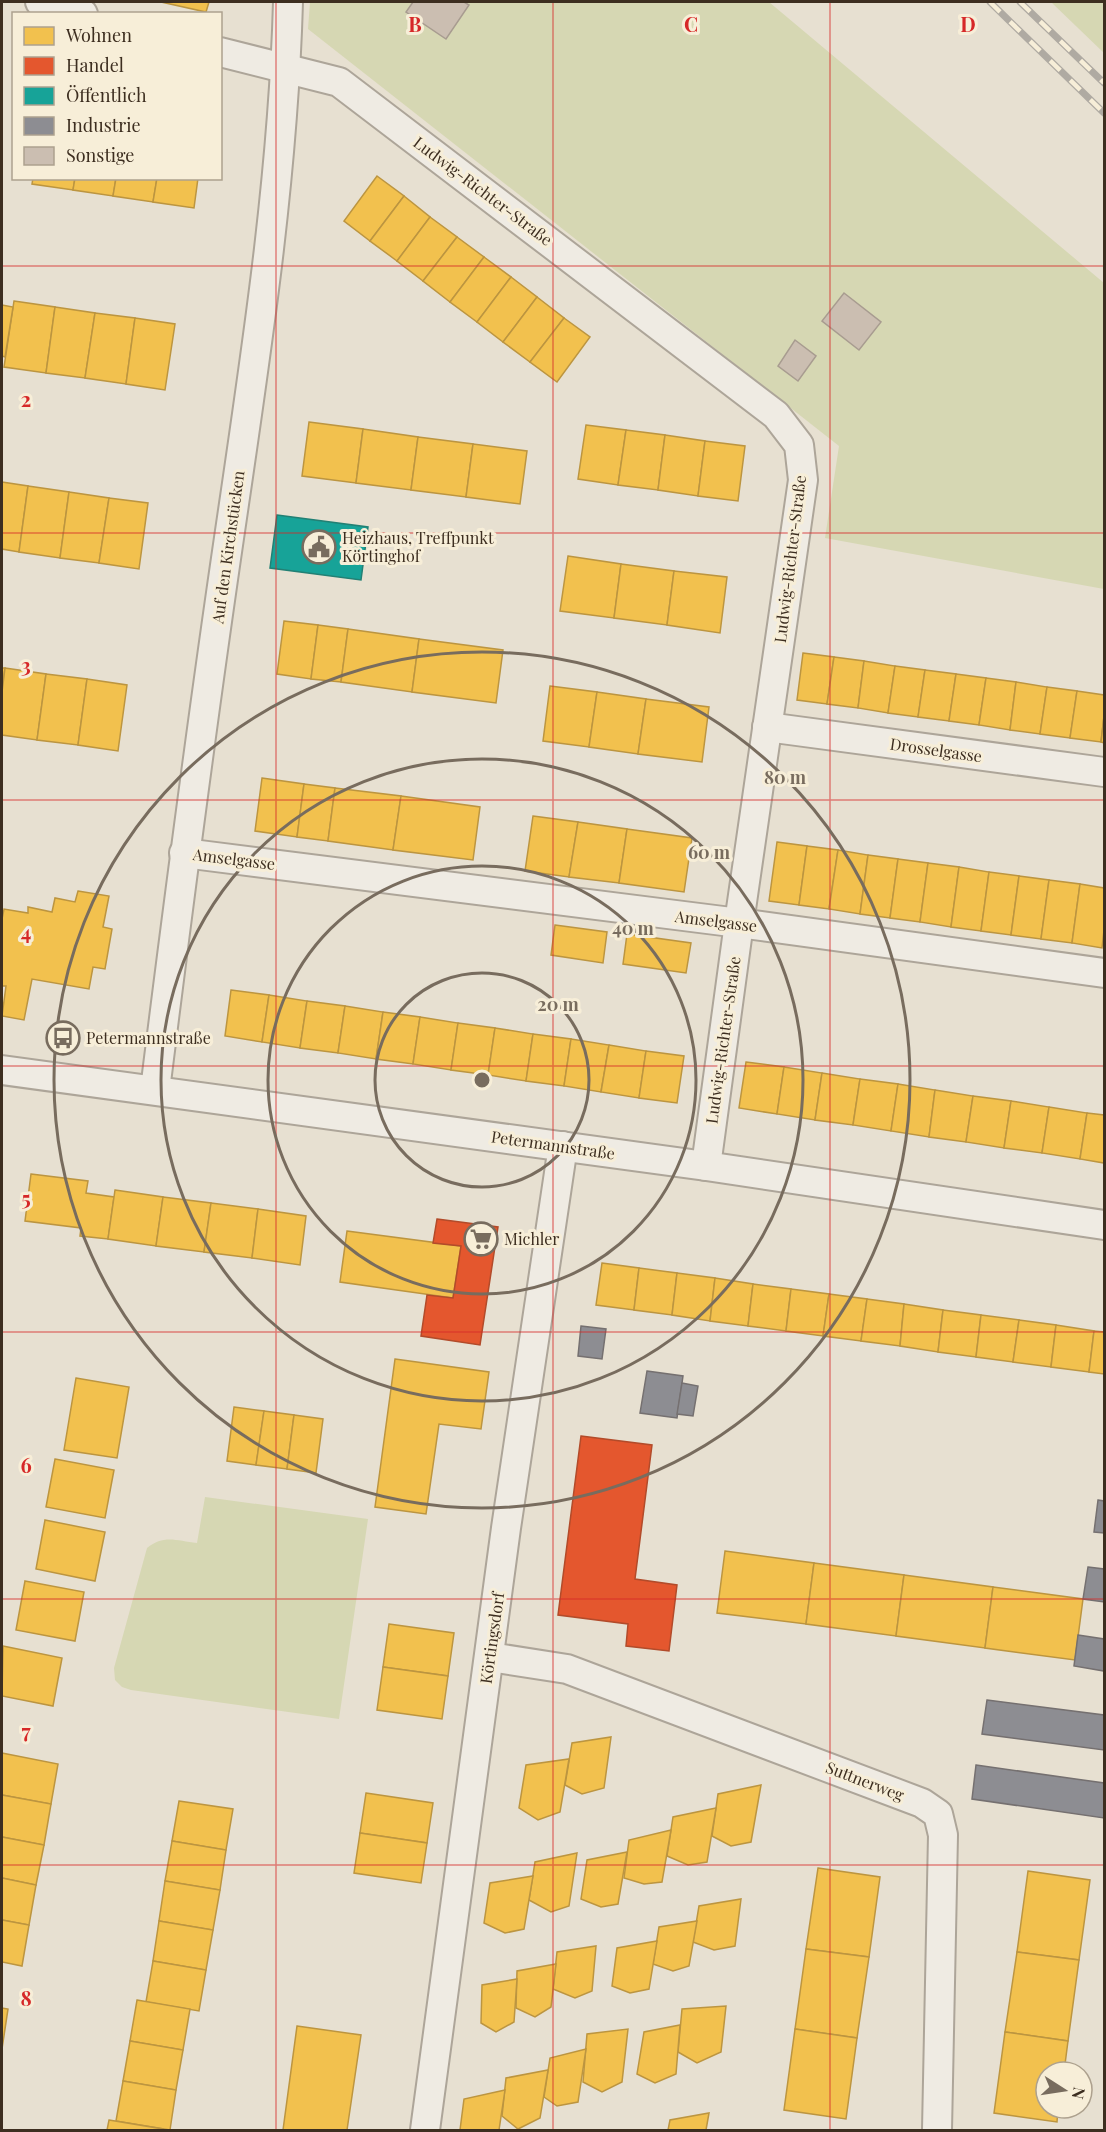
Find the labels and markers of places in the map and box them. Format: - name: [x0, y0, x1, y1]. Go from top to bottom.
- place label: Heizhaus, Treffpunkt Körtinghof: [342, 527, 494, 566]
- public building icon: Heizhaus, Treffpunkt Körtinghof: [301, 529, 337, 565]
- bus stop icon: Petermannstraße: [45, 1020, 81, 1056]
- place label: Petermannstraße: [86, 1027, 211, 1048]
- centre of rings: [472, 1070, 492, 1090]
- supermarket icon: Michler: [463, 1221, 499, 1257]
- place label: Michler: [504, 1228, 559, 1249]

